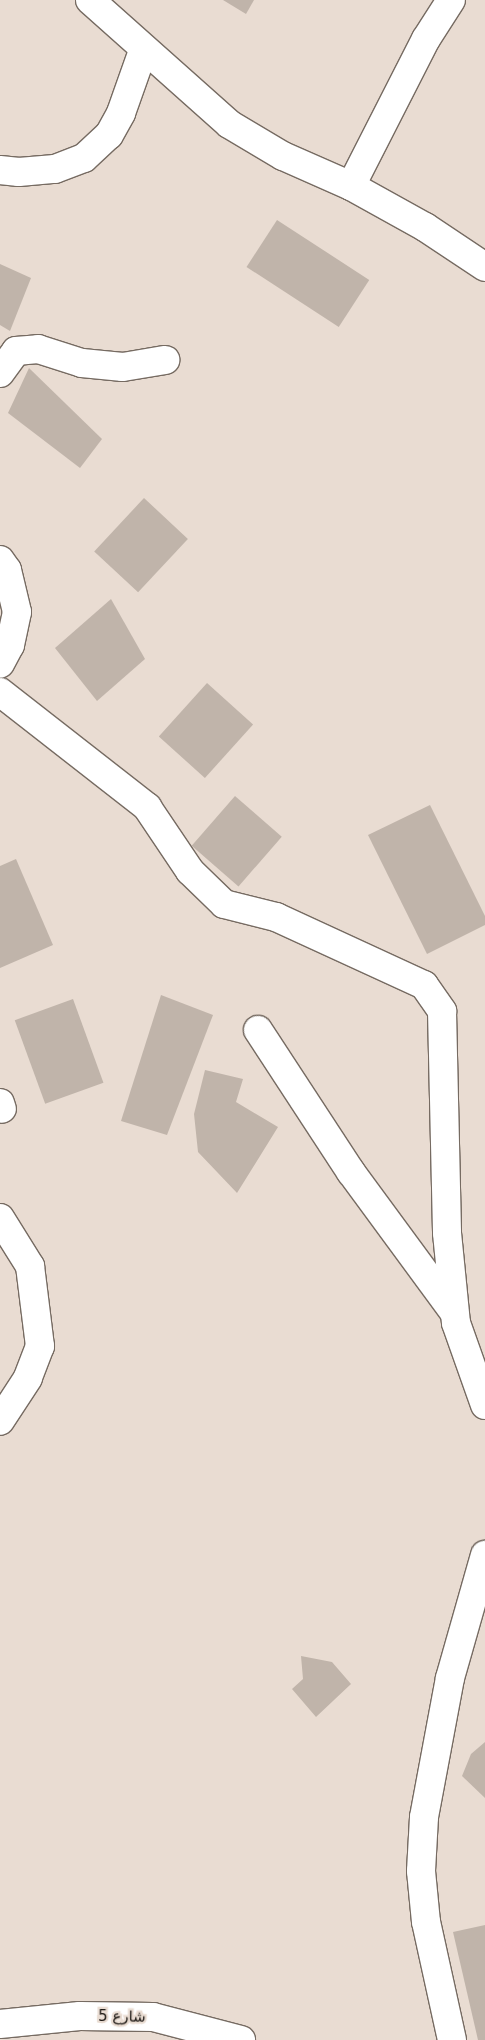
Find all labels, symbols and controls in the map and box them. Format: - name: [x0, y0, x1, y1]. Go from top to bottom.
- street label: شارع 5: [98, 2008, 146, 2026]

